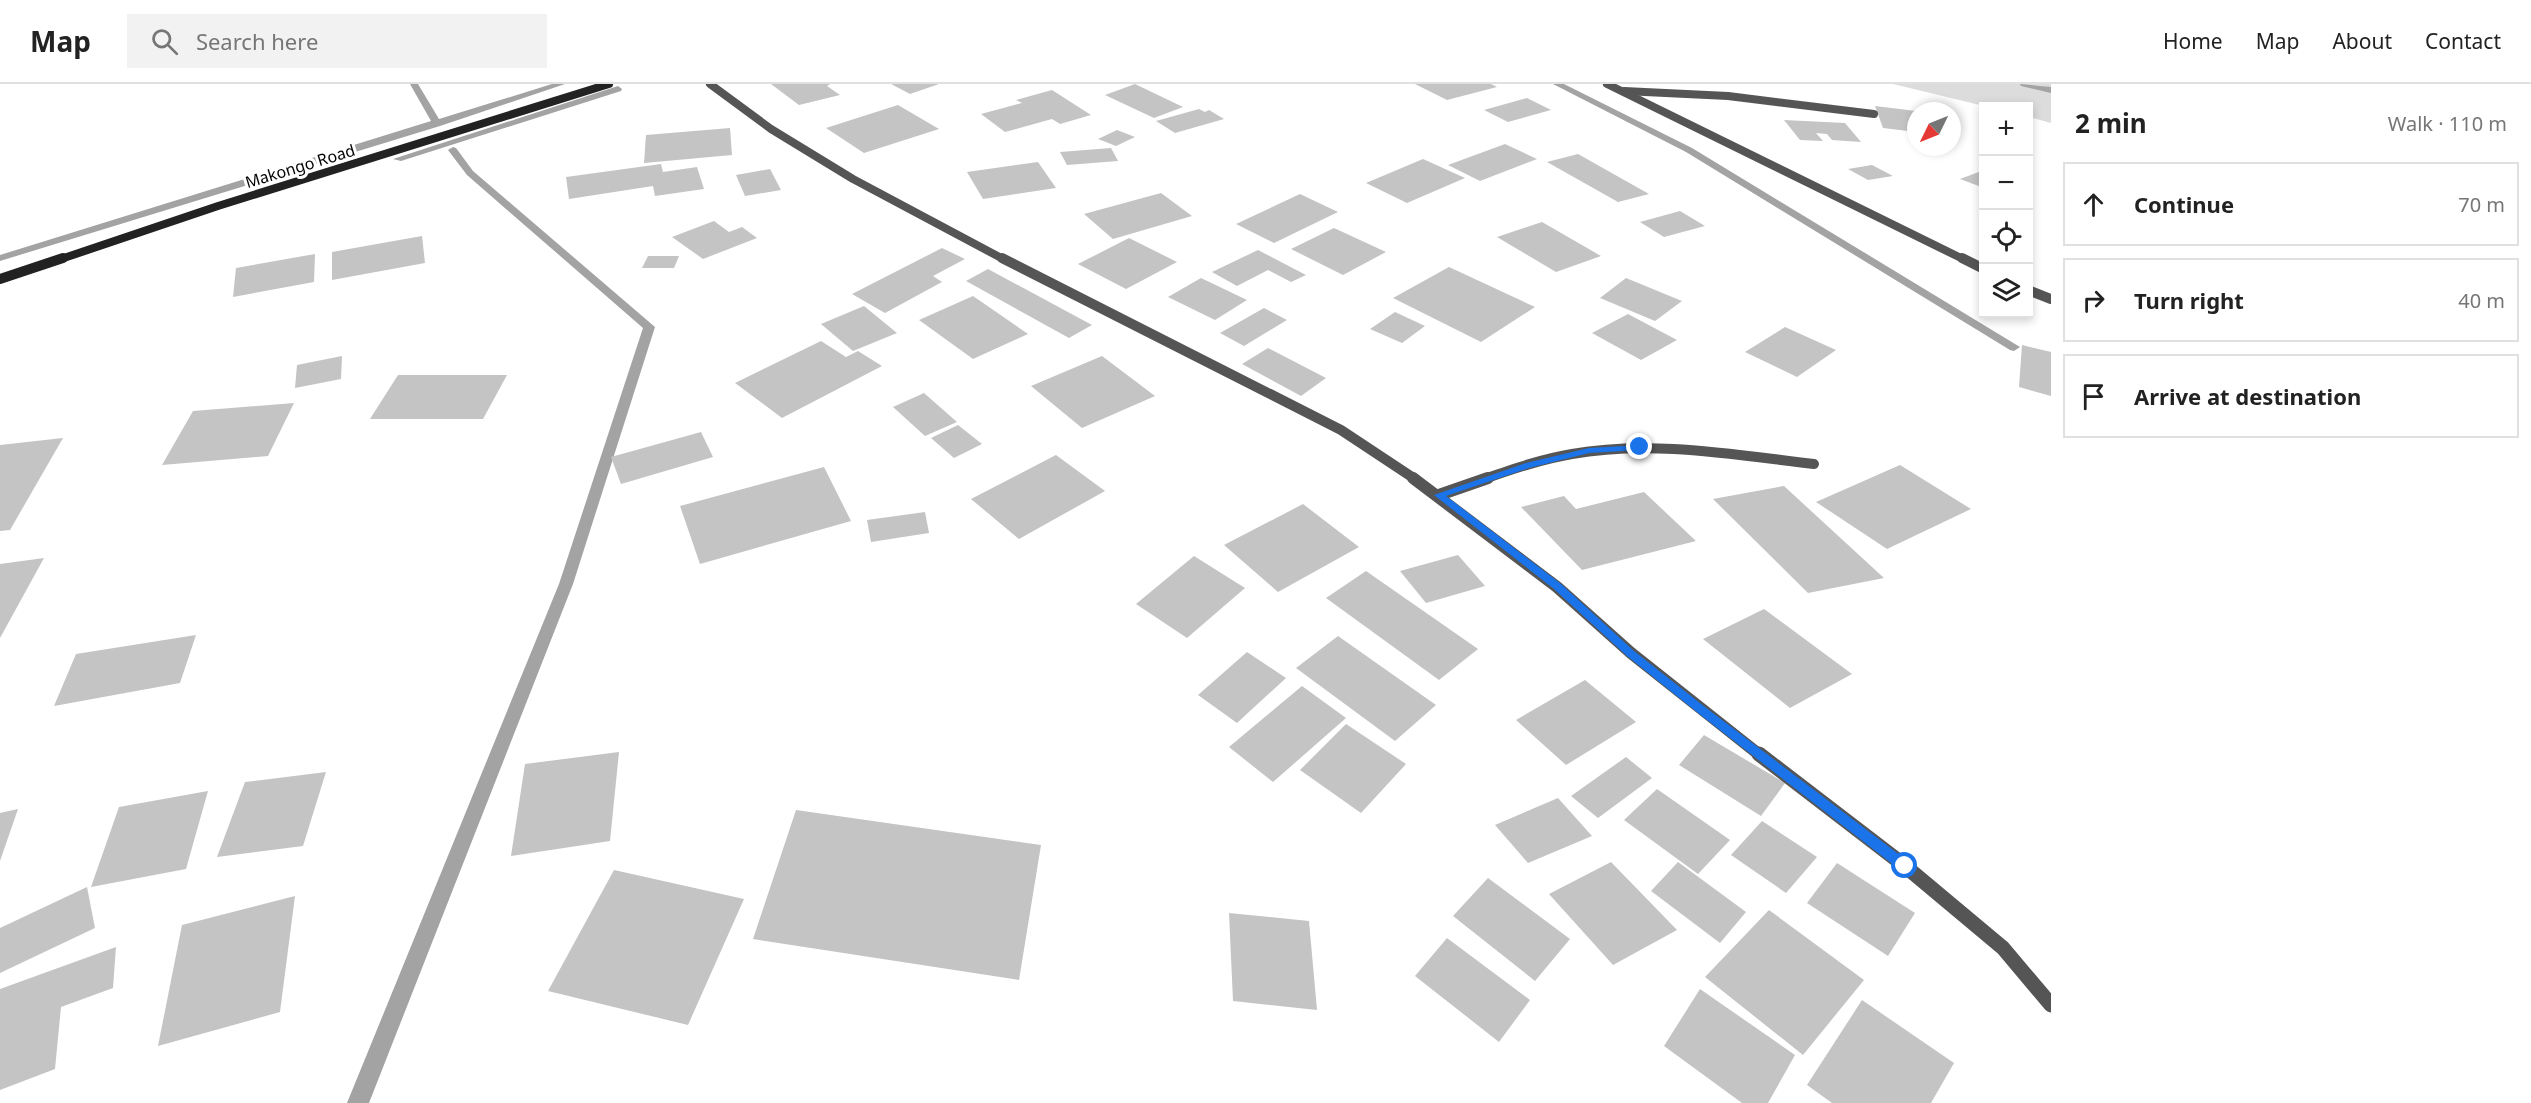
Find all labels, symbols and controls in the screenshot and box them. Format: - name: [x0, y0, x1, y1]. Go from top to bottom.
- search box: [127, 14, 547, 68]
- text: Map: [30, 22, 91, 60]
- icon: search: [148, 25, 181, 58]
- text: Search here: [196, 26, 318, 56]
- text: Home: [2163, 27, 2223, 55]
- text: Map: [2256, 27, 2299, 55]
- text: About: [2332, 27, 2392, 55]
- text: Contact: [2425, 27, 2501, 55]
- north arrow: [1907, 102, 1961, 156]
- map controls: [1979, 102, 2033, 318]
- button: +: [1979, 102, 2033, 156]
- text: 2 min: [2075, 105, 2147, 141]
- text: Walk · 110 m: [2388, 110, 2507, 137]
- street label: Makongo Road: [242, 139, 358, 193]
- button: −: [1979, 156, 2033, 210]
- icon: ahead: [2077, 188, 2110, 221]
- text: Continue: [2134, 189, 2234, 219]
- text: 70 m: [2458, 191, 2505, 218]
- button: locate: [1979, 210, 2033, 264]
- button: layers: [1979, 264, 2033, 318]
- icon: right: [2077, 284, 2110, 317]
- text: Turn right: [2134, 285, 2244, 315]
- text: 40 m: [2458, 287, 2505, 314]
- icon: arrive: [2077, 380, 2110, 413]
- text: Arrive at destination: [2134, 381, 2361, 411]
- route end: [1626, 433, 1652, 459]
- route start: [1891, 852, 1917, 878]

